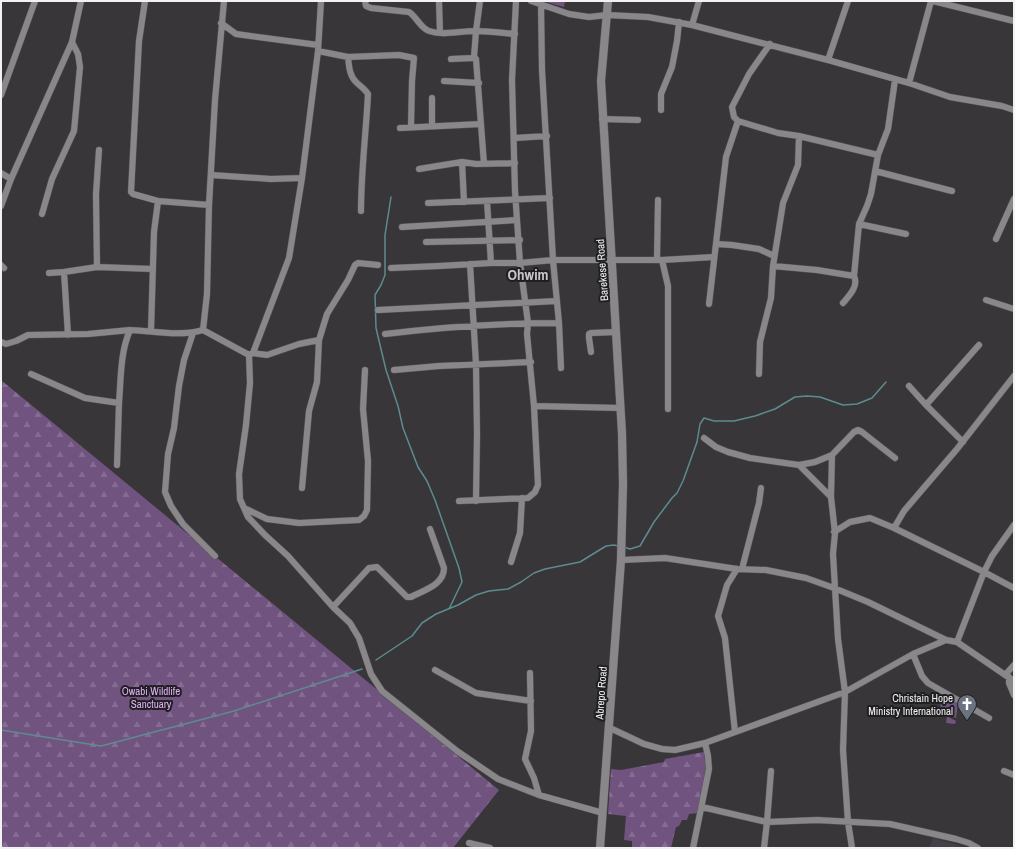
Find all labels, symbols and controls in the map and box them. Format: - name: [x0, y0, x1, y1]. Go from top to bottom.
- street label: Barekese Road: [593, 239, 611, 301]
- district label: Ohwim: [507, 264, 549, 285]
- street label: Abrepo Road: [592, 666, 610, 721]
- park label: Owabi Wildlife Sanctuary: [122, 684, 180, 711]
- place label: Christain Hope Ministry International: [868, 691, 953, 718]
- church icon: Christain Hope Ministry International: [956, 693, 978, 721]

